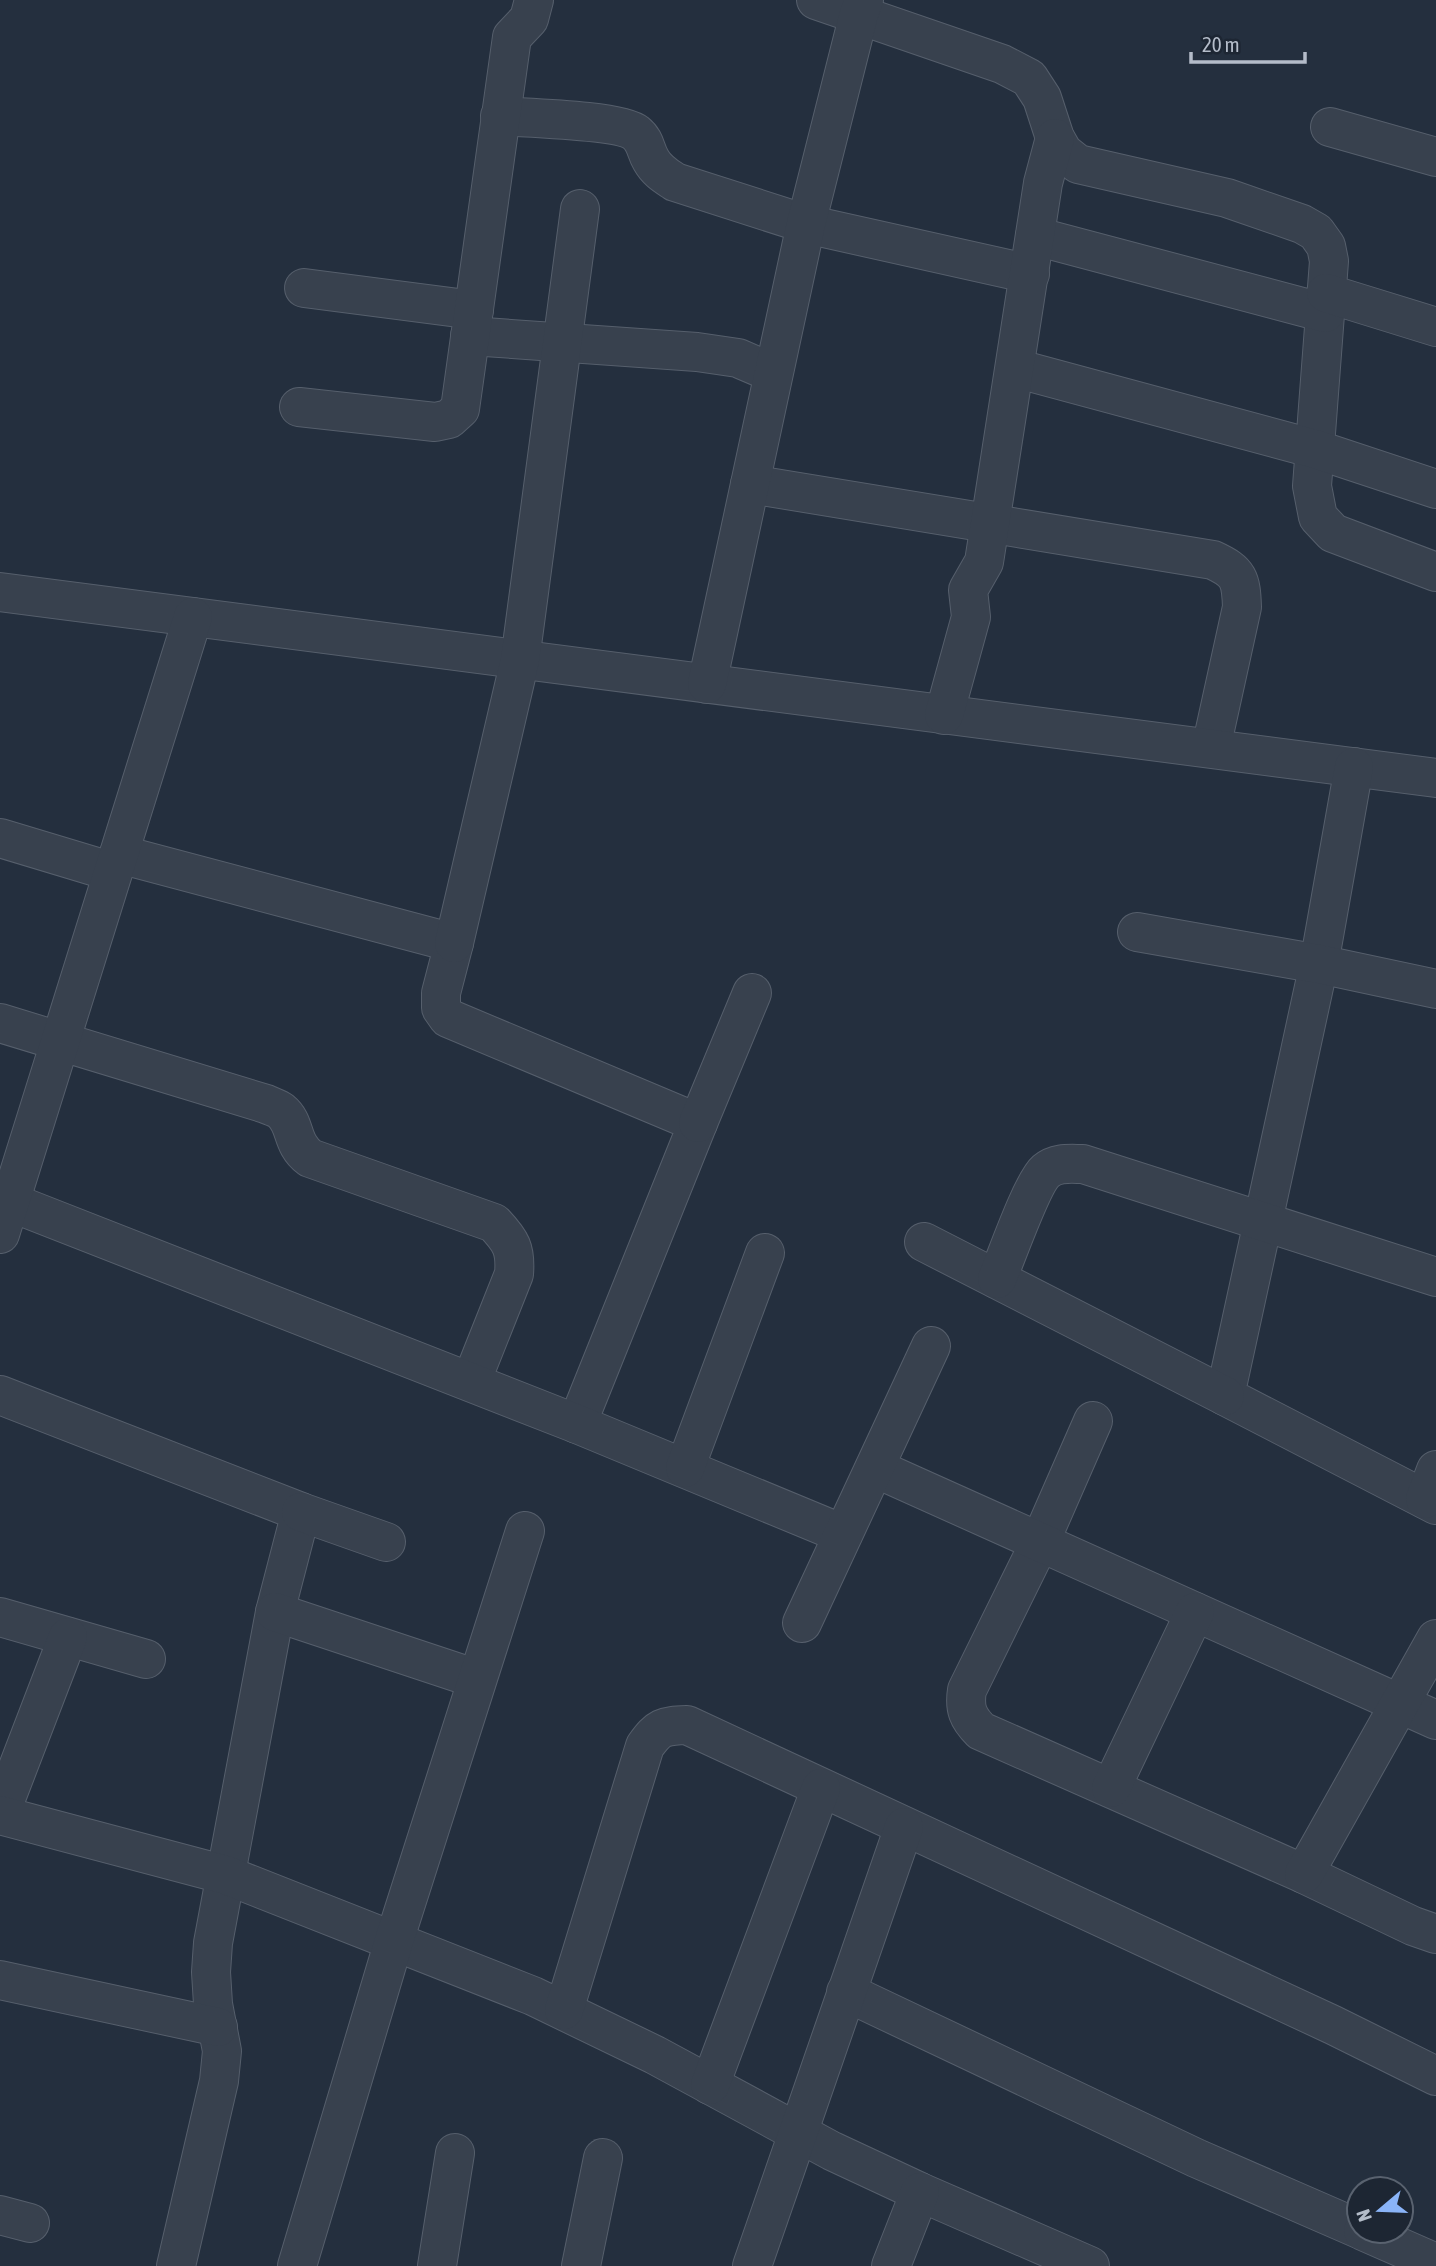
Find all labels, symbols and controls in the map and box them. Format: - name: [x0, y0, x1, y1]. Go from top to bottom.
- scale bar: [1191, 21, 1305, 65]
- text: 20 m: [1202, 32, 1240, 56]
- north arrow: [1345, 2175, 1415, 2245]
- text: N: [1352, 2207, 1376, 2224]

